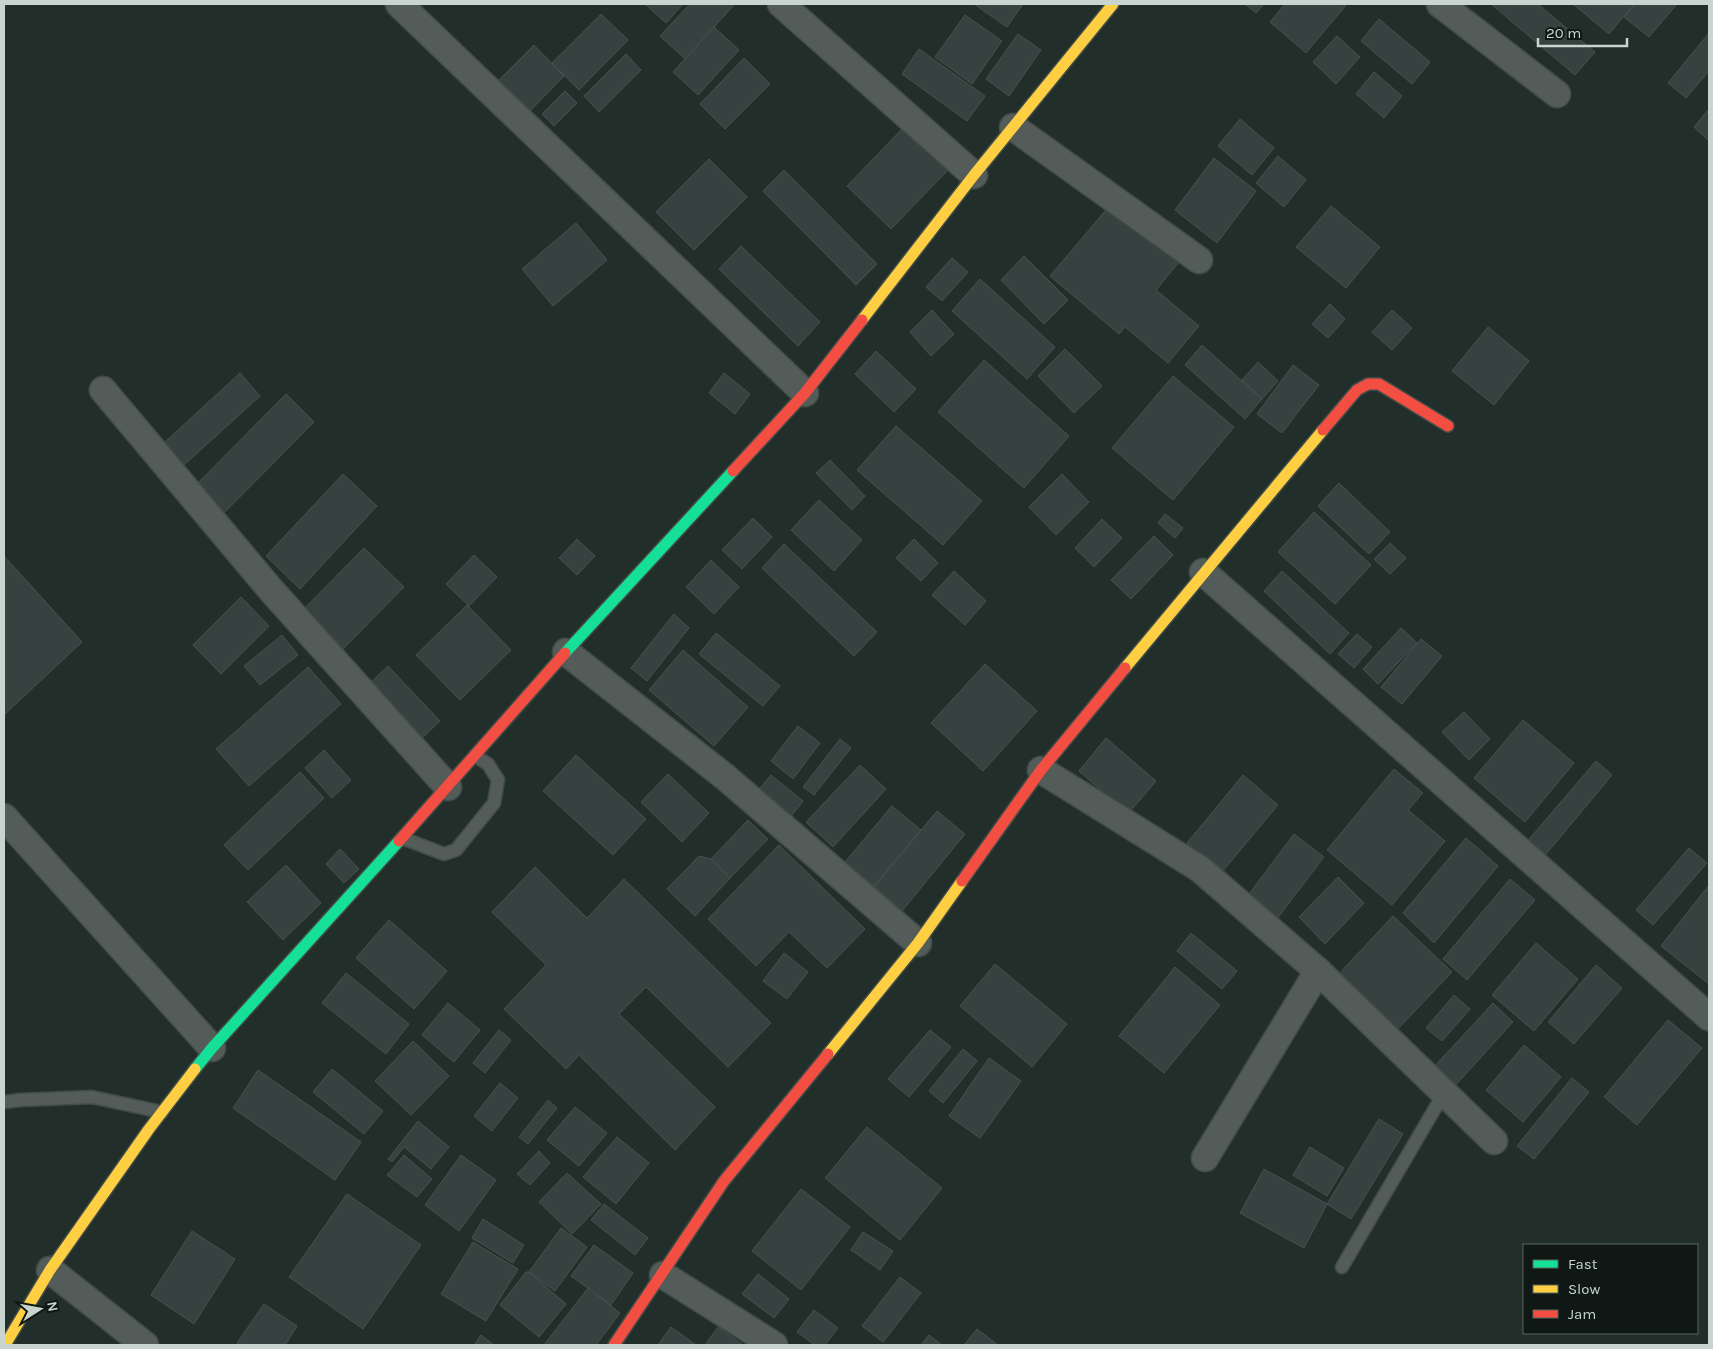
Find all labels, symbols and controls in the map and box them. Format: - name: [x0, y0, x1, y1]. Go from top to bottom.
- scale bar: [1538, 15, 1627, 47]
- text: 20 m: [1546, 24, 1581, 42]
- legend: [1523, 1244, 1698, 1334]
- text: Fast: [1568, 1255, 1598, 1273]
- text: Slow: [1568, 1280, 1600, 1298]
- north arrow: [15, 1284, 65, 1334]
- text: N: [43, 1300, 62, 1313]
- text: Jam: [1568, 1305, 1596, 1323]

